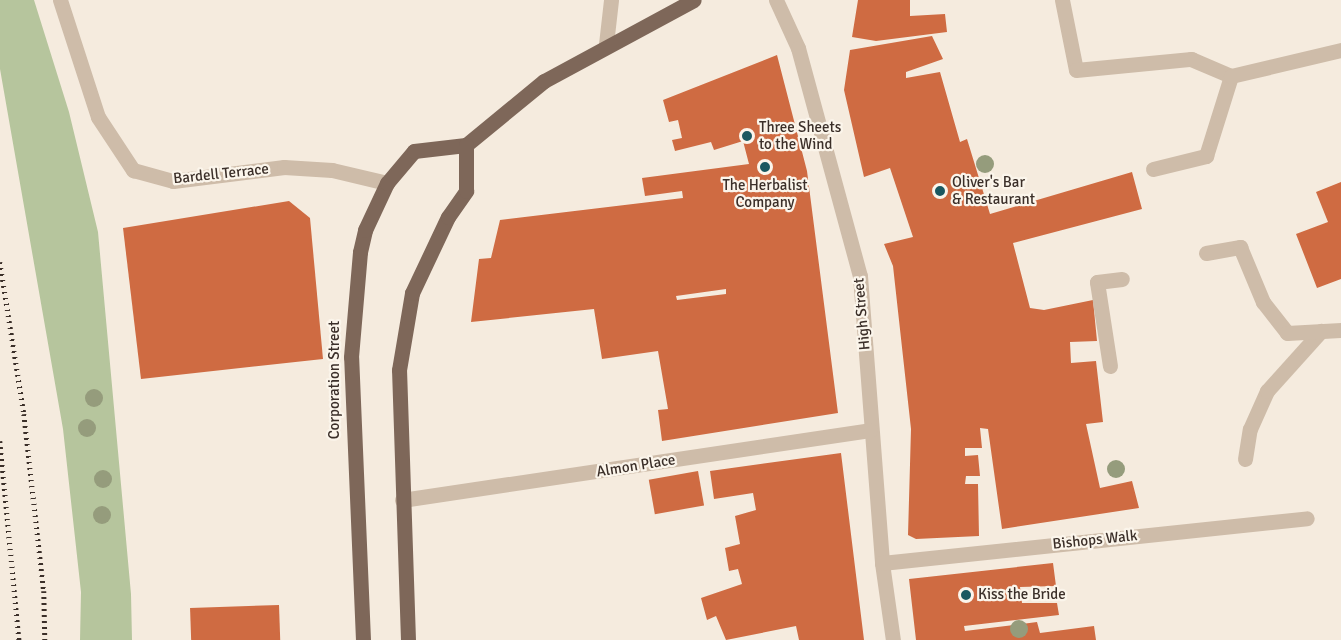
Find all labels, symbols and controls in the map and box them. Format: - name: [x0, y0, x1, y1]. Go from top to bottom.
- place label: Three Sheets to the Wind: [759, 118, 841, 153]
- marker: Three Sheets to the Wind: [740, 129, 754, 143]
- street label: Bardell Terrace: [172, 160, 270, 188]
- marker: The Herbalist Company: [758, 160, 772, 174]
- place label: Oliver's Bar & Restaurant: [952, 173, 1035, 208]
- place label: The Herbalist Company: [722, 176, 808, 211]
- marker: Oliver's Bar & Restaurant: [933, 184, 947, 198]
- street label: High Street: [850, 277, 874, 351]
- street label: Corporation Street: [326, 321, 344, 439]
- street label: Almon Place: [595, 451, 677, 481]
- street label: Bishops Walk: [1052, 527, 1138, 553]
- place label: Kiss the Bride: [978, 586, 1066, 604]
- marker: Kiss the Bride: [959, 588, 973, 602]

